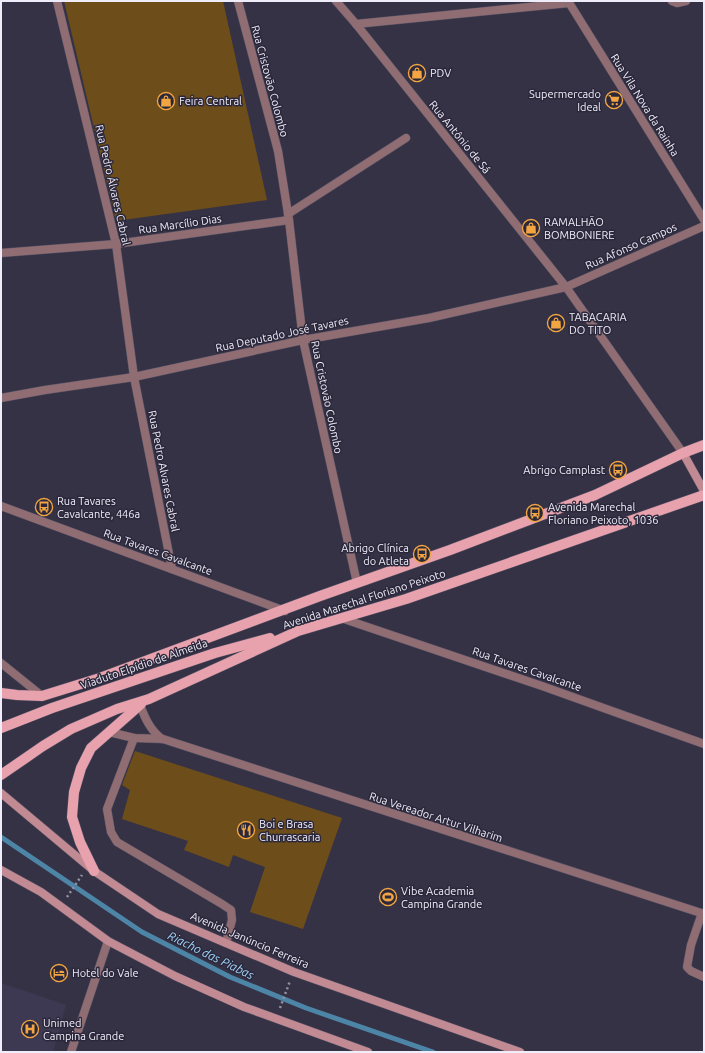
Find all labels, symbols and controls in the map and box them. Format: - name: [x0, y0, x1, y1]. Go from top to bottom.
- street label: Rua Cristovão Colombo: [249, 24, 291, 138]
- street label: Rua Vila Nova da Rainha: [609, 52, 681, 158]
- shop icon: PDV: [407, 63, 427, 83]
- place label: PDV: [430, 67, 451, 79]
- place label: Supermercado Ideal: [529, 88, 601, 113]
- supermarket icon: Supermercado Ideal: [604, 90, 624, 110]
- shop icon: Feira Central: [156, 91, 176, 111]
- place label: Feira Central: [179, 95, 242, 107]
- street label: Rua Antônio de Sá: [427, 98, 493, 176]
- street label: Rua Pedro Álvares Cabral: [93, 123, 134, 247]
- street label: Rua Marcílio Dias: [138, 212, 223, 236]
- place label: RAMALHÃO BOMBONIERE: [544, 216, 614, 241]
- shop icon: RAMALHÃO BOMBONIERE: [521, 218, 541, 238]
- street label: Rua Afonso Campos: [584, 220, 679, 272]
- place label: TABACARIA DO TITO: [569, 311, 628, 336]
- shop icon: TABACARIA DO TITO: [546, 313, 566, 333]
- street label: Rua Deputado José Tavares: [214, 314, 350, 354]
- street label: Rua Cristovão Colombo: [309, 339, 345, 455]
- street label: Rua Pedro Alvares Cabral: [146, 409, 182, 533]
- bus stop icon: Abrigo Camplast: [608, 460, 628, 480]
- place label: Abrigo Camplast: [523, 464, 606, 476]
- place label: Rua Tavares Cavalcante, 446a: [57, 495, 140, 520]
- bus stop icon: Rua Tavares Cavalcante, 446a: [34, 497, 54, 517]
- place label: Avenida Marechal Floriano Peixoto, 1036: [548, 501, 659, 526]
- bus stop icon: Avenida Marechal Floriano Peixoto, 1036: [525, 503, 545, 523]
- street label: Rua Tavares Cavalcante: [102, 527, 214, 577]
- place label: Abrigo Clínica do Atleta: [341, 542, 409, 567]
- bus stop icon: Abrigo Clínica do Atleta: [412, 544, 432, 564]
- street label: Avenida Marechal Floriano Peixoto: [281, 567, 447, 631]
- street label: Viaduto Elpídio de Almeida: [79, 637, 209, 691]
- street label: Rua Tavares Cavalcante: [471, 645, 583, 693]
- street label: Rua Vereador Artur Vilharim: [368, 790, 504, 844]
- place label: Boi e Brasa Churrascaria: [259, 818, 320, 843]
- restaurant icon: Boi e Brasa Churrascaria: [236, 820, 256, 840]
- place label: Vibe Academia Campina Grande: [401, 885, 482, 910]
- sports icon: Vibe Academia Campina Grande: [378, 887, 398, 907]
- street label: Avenida Janúncio Ferreira: [189, 910, 311, 970]
- water label: Riacho das Piabas: [166, 929, 256, 981]
- hotel icon: Hotel do Vale: [49, 963, 69, 983]
- place label: Hotel do Vale: [72, 967, 139, 979]
- place label: Unimed Campina Grande: [43, 1017, 124, 1042]
- hospital icon: Unimed Campina Grande: [20, 1019, 40, 1039]

